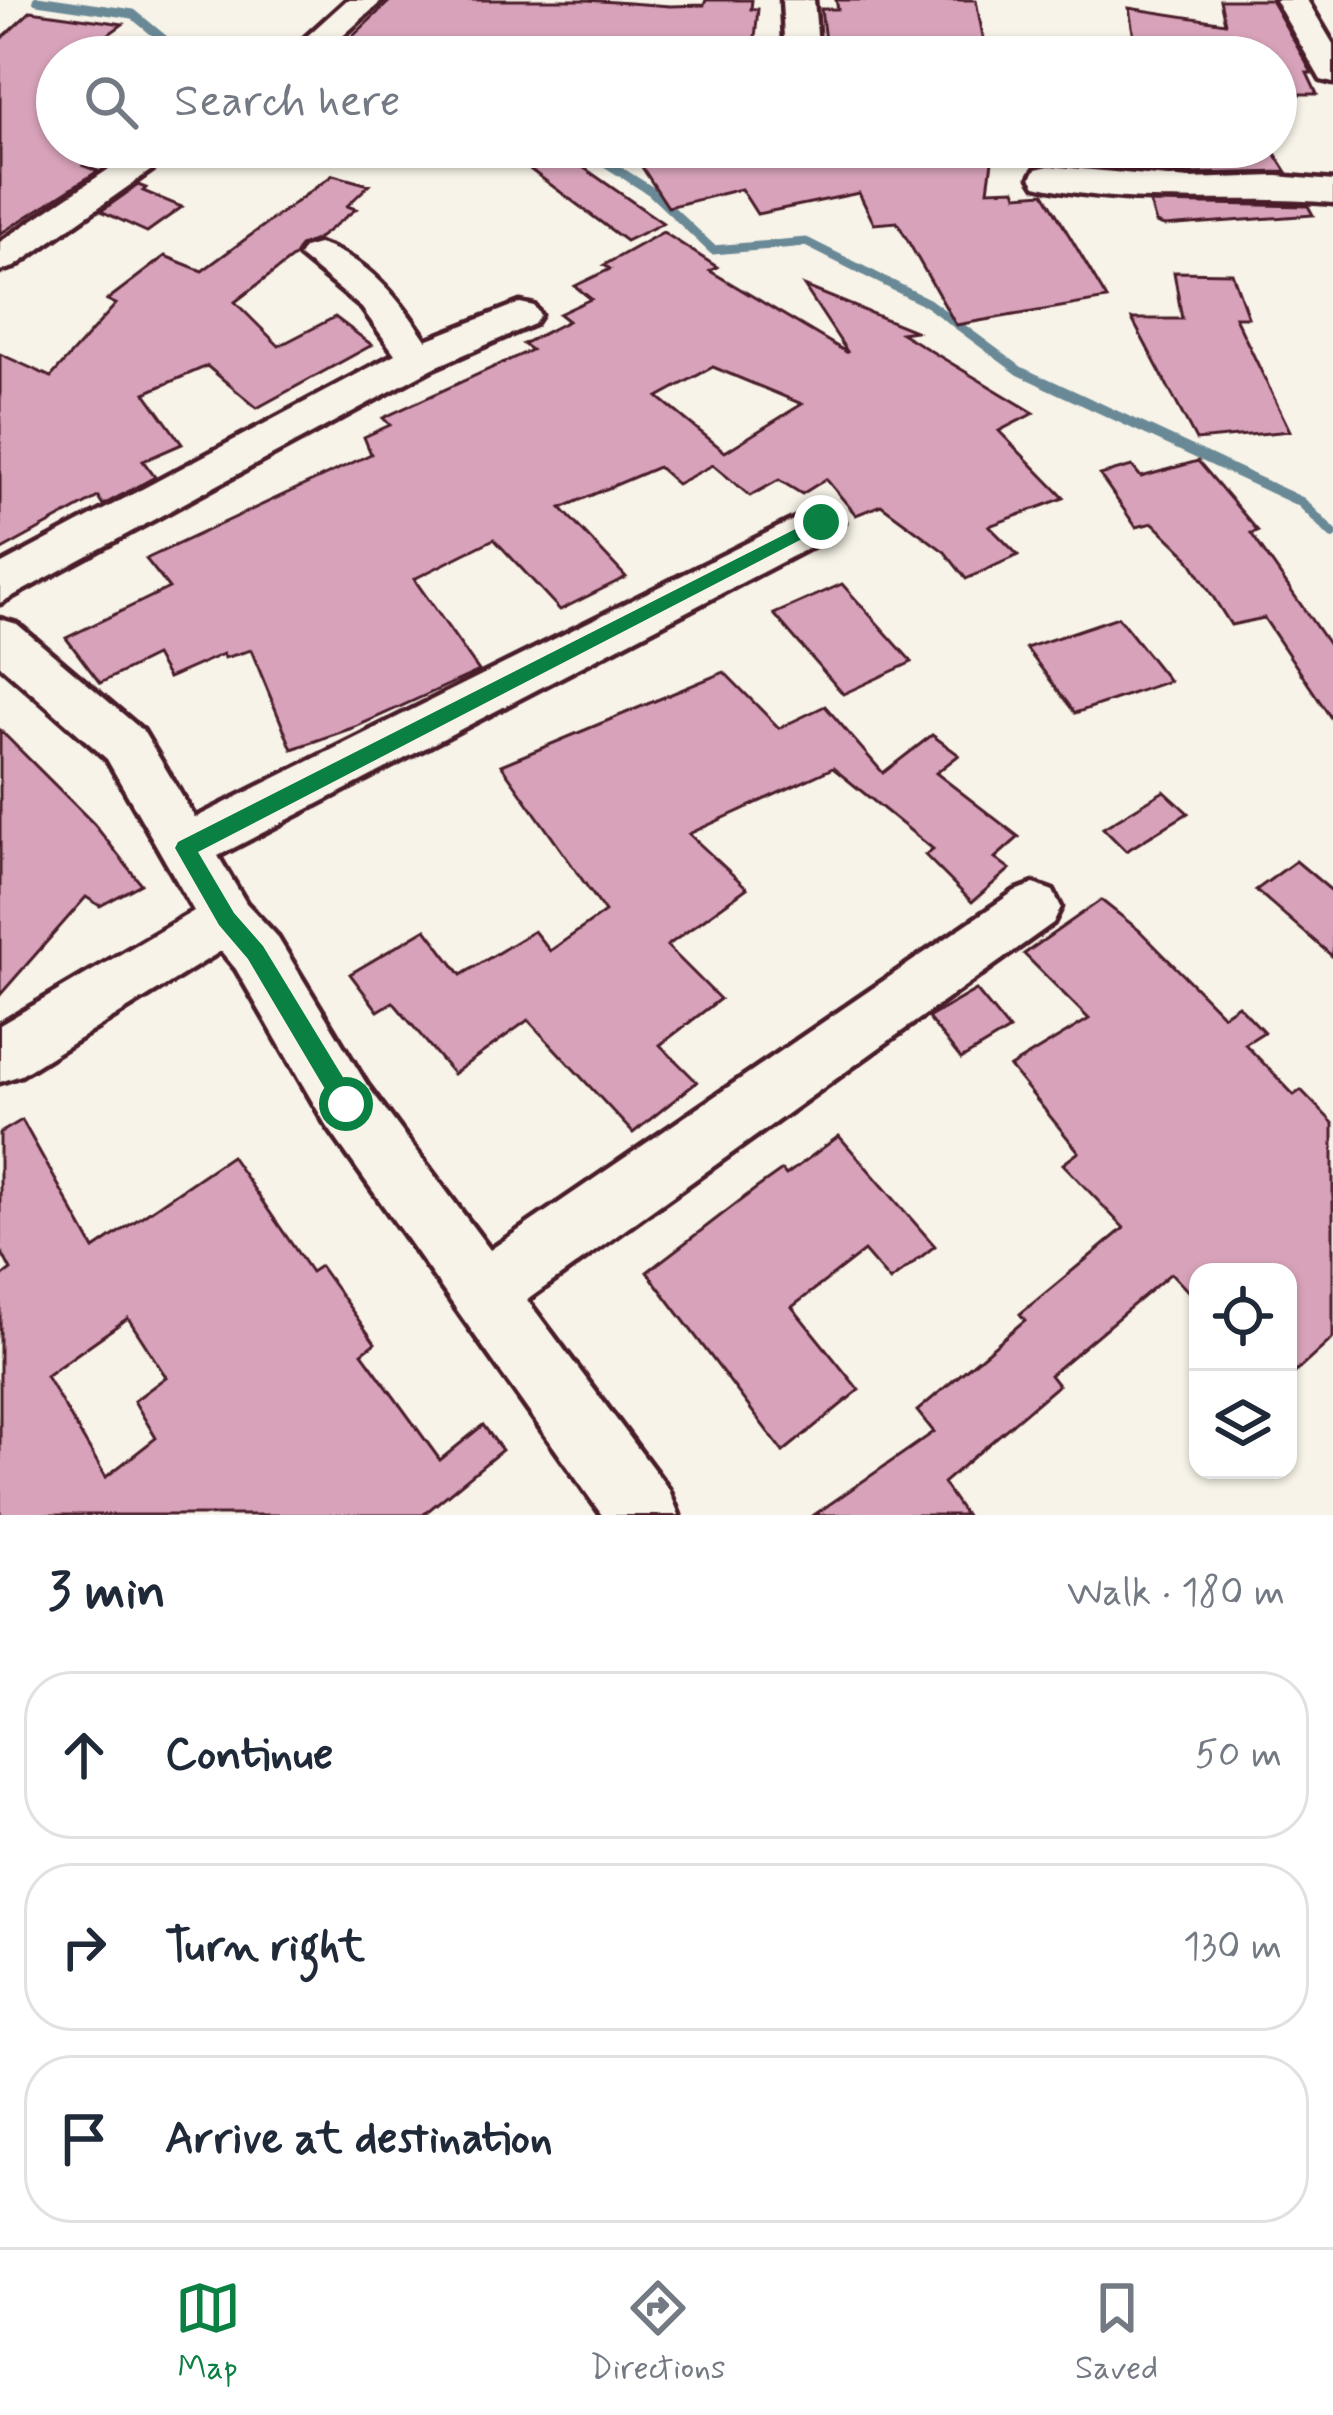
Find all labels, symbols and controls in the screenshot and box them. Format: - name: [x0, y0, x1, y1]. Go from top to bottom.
- search box: [36, 36, 1297, 168]
- icon: search: [78, 69, 144, 135]
- text: Search here: [174, 73, 401, 132]
- route end: [794, 495, 848, 549]
- route start: [319, 1077, 373, 1131]
- map controls: [1189, 1263, 1297, 1479]
- button: locate: [1189, 1263, 1297, 1371]
- button: layers: [1189, 1371, 1297, 1479]
- text: 3 min: [48, 1560, 166, 1626]
- text: Walk · 180 m: [1067, 1568, 1285, 1619]
- icon: ahead: [51, 1722, 117, 1788]
- text: Continue: [165, 1726, 333, 1785]
- text: 50 m: [1195, 1730, 1282, 1781]
- icon: right: [51, 1914, 117, 1980]
- text: Turn right: [165, 1918, 365, 1977]
- text: 130 m: [1183, 1922, 1282, 1973]
- icon: arrive: [51, 2106, 117, 2172]
- text: Arrive at destination: [165, 2110, 553, 2169]
- tab: Map: [175, 2275, 241, 2391]
- tab: Directions: [590, 2275, 726, 2391]
- tab: Saved: [1075, 2275, 1158, 2391]

